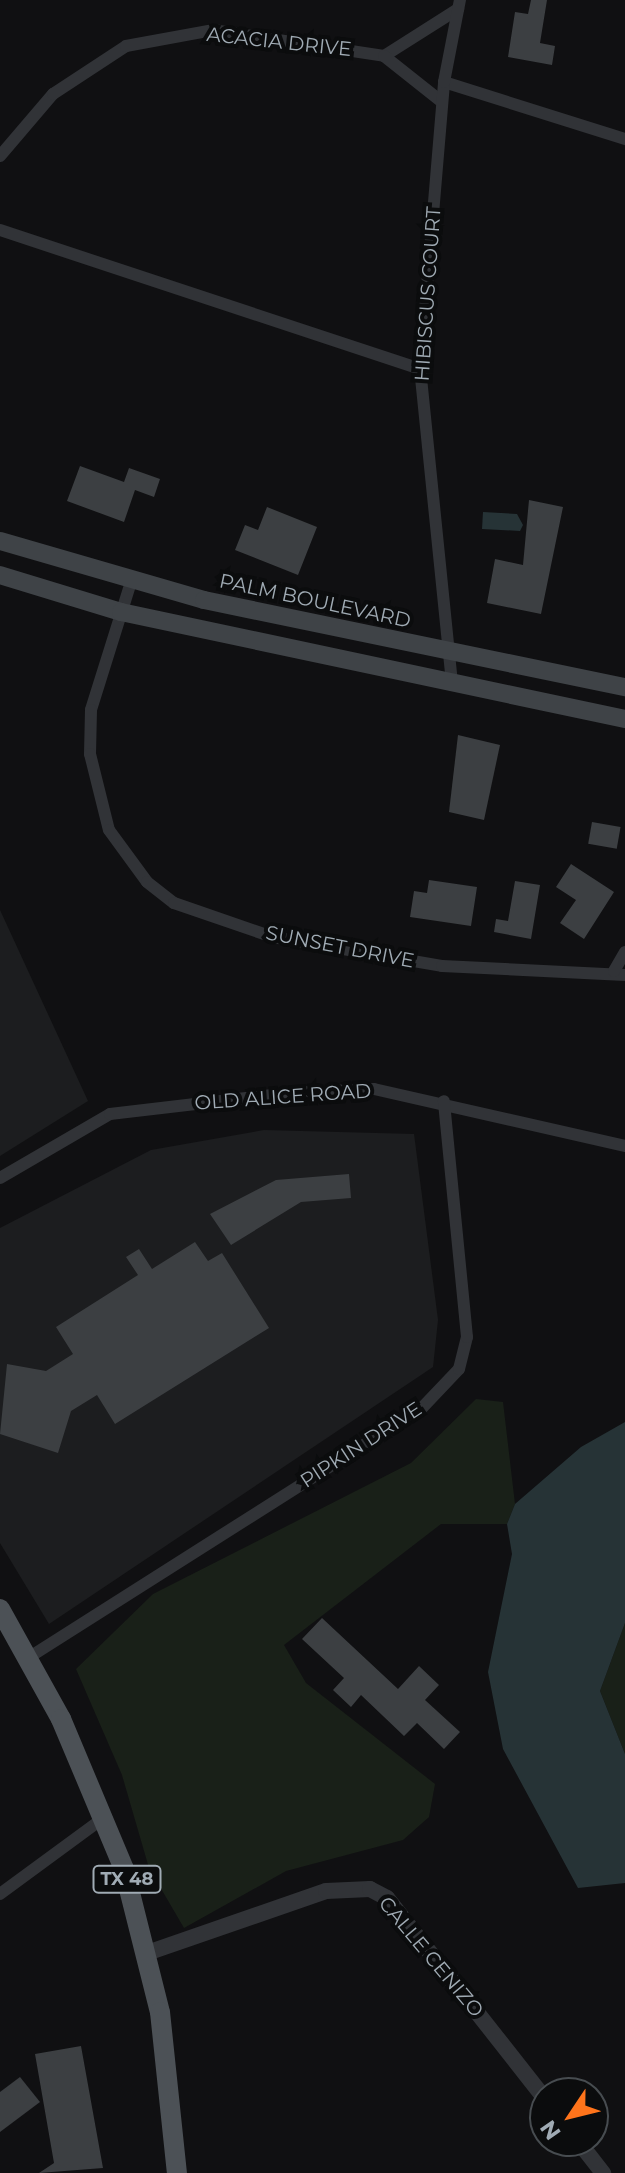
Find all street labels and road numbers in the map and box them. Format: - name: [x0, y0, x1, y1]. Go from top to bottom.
- street label: ACACIA DRIVE: [205, 22, 353, 62]
- street label: HIBISCUS COURT: [410, 206, 446, 382]
- street label: PALM BOULEVARD: [217, 569, 413, 633]
- street label: SUNSET DRIVE: [264, 921, 416, 973]
- street label: OLD ALICE ROAD: [194, 1079, 372, 1115]
- street label: PIPKIN DRIVE: [296, 1397, 426, 1493]
- road number: TX 48: [91, 1865, 163, 1893]
- street label: CALLE CENIZO: [374, 1892, 488, 2022]

